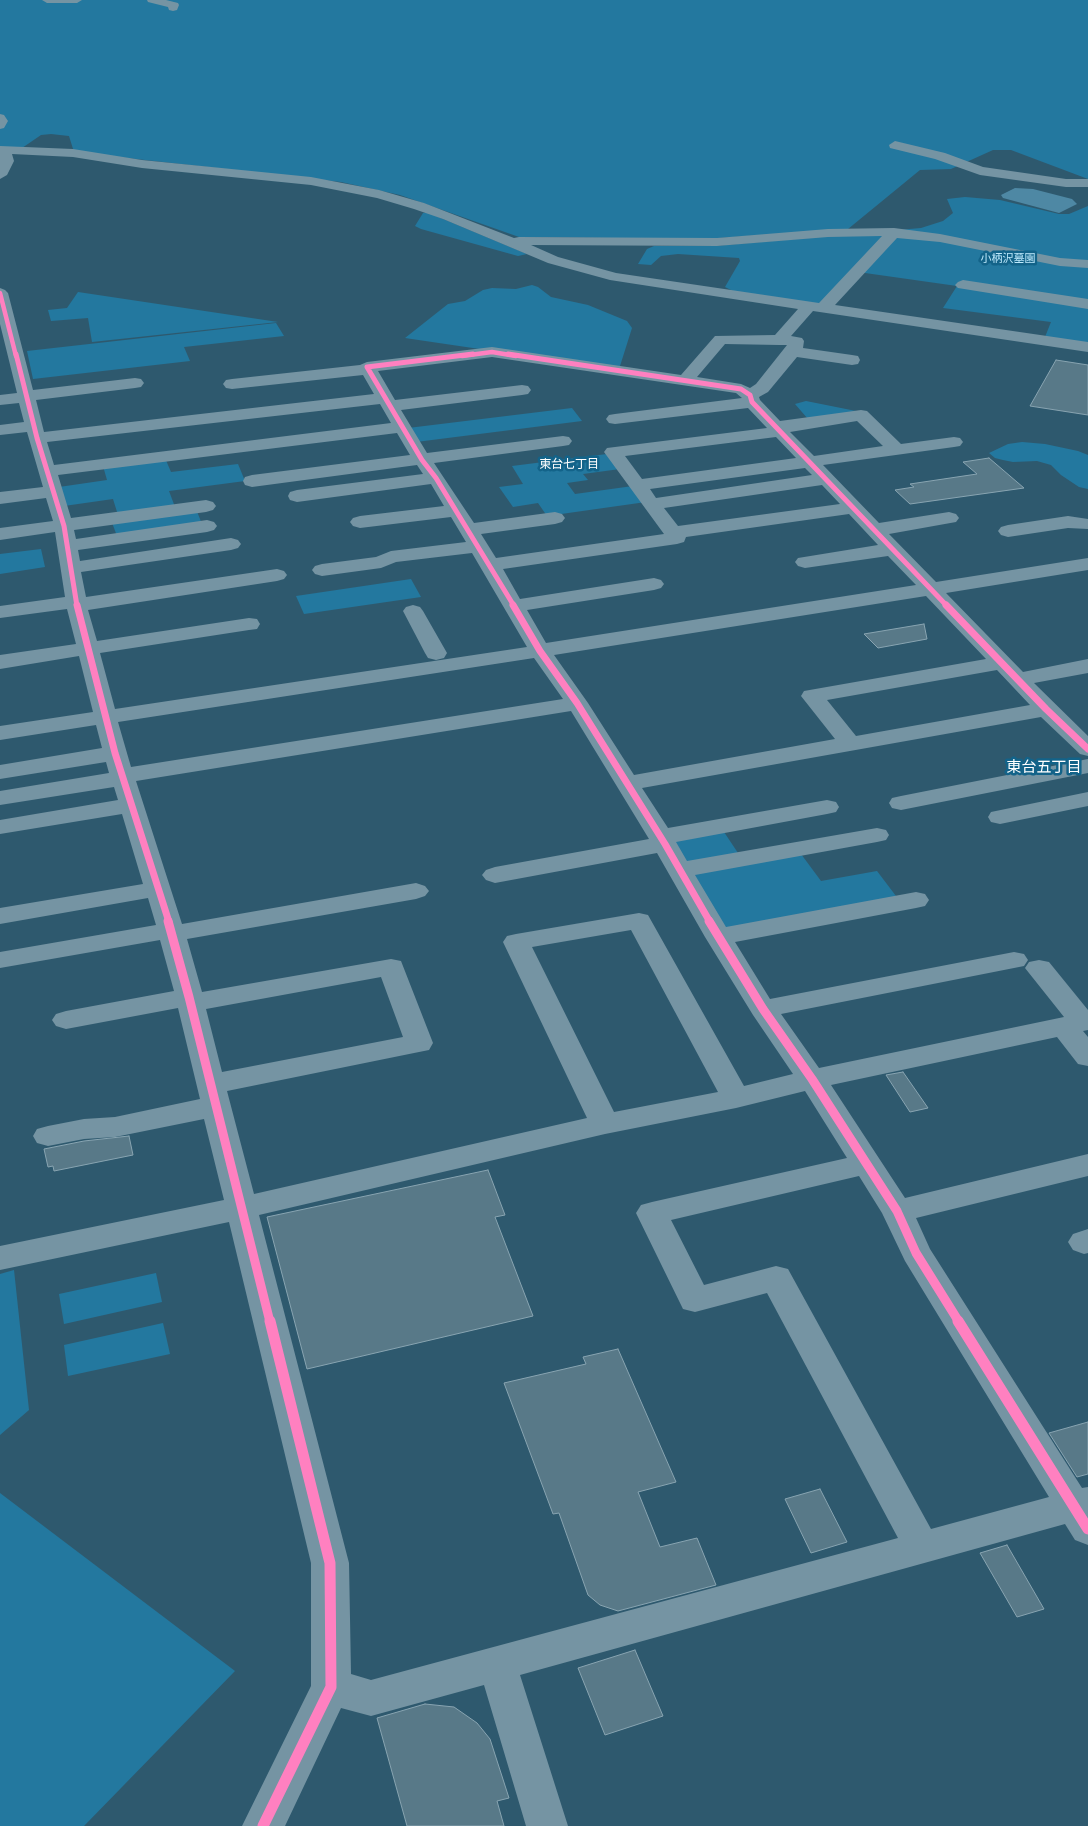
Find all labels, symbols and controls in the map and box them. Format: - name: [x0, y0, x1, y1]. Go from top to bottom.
- park label: 小柄沢墓園: [981, 253, 1035, 267]
- district label: 東台七丁目: [539, 458, 599, 472]
- district label: 東台五丁目: [1007, 760, 1081, 778]

